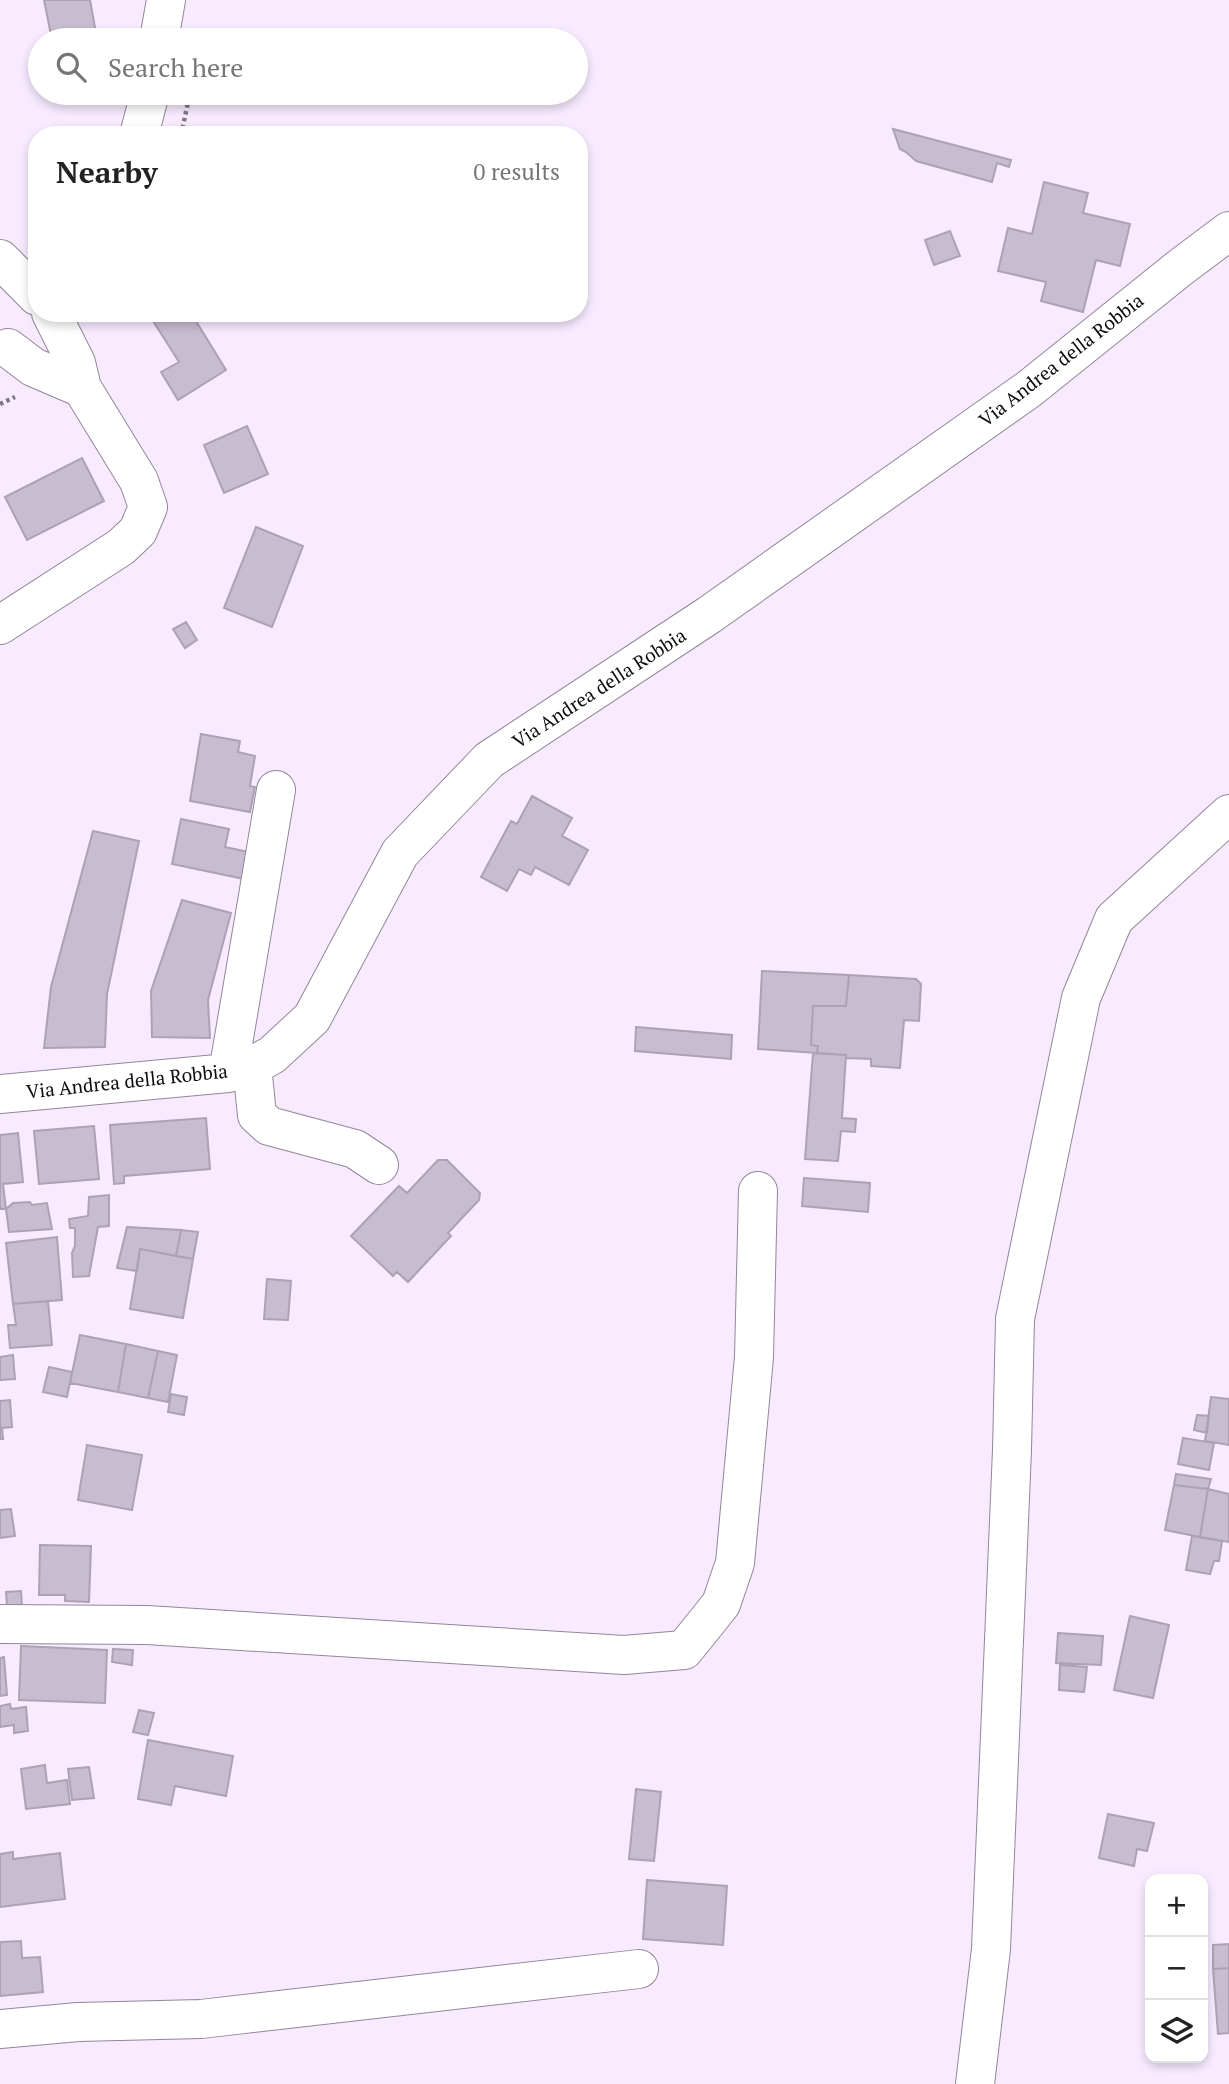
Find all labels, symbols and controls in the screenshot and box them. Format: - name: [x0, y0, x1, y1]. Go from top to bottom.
- search box: [28, 28, 588, 105]
- icon: search: [52, 48, 90, 86]
- text: Search here: [108, 50, 243, 84]
- text: Nearby: [56, 152, 158, 192]
- text: 0 results: [473, 156, 560, 187]
- street label: Via Andrea della Robbia: [973, 287, 1148, 432]
- street label: Via Andrea della Robbia: [507, 622, 691, 753]
- street label: Via Andrea della Robbia: [25, 1057, 229, 1104]
- map controls: [1145, 1874, 1208, 2063]
- button: +: [1145, 1874, 1208, 1937]
- button: −: [1145, 1937, 1208, 2000]
- button: layers: [1145, 2000, 1208, 2063]

